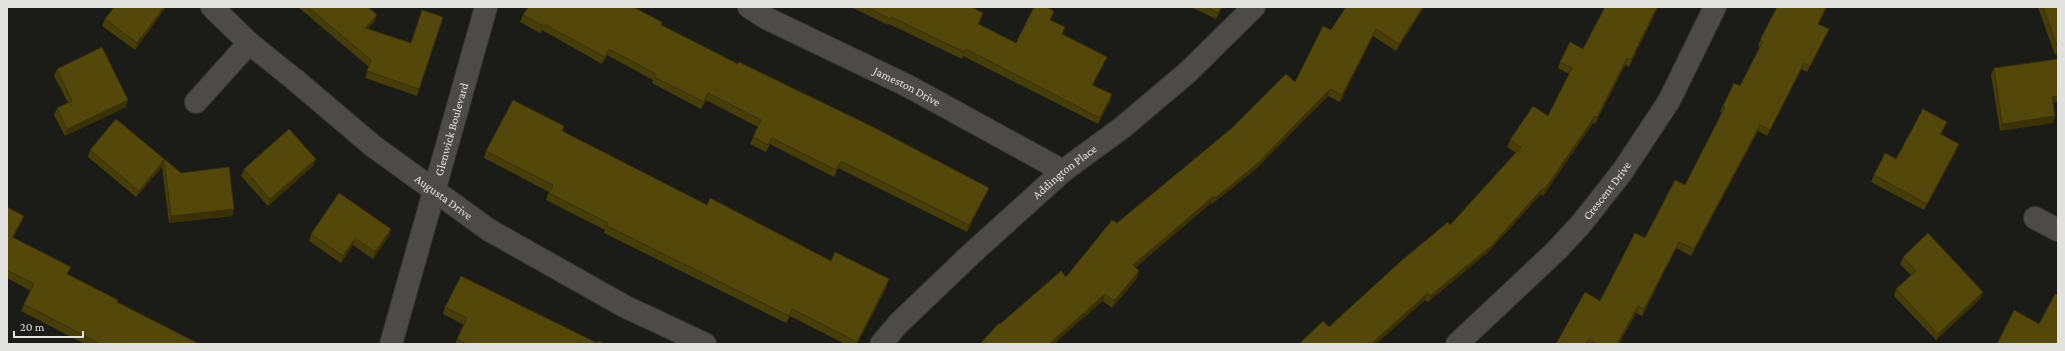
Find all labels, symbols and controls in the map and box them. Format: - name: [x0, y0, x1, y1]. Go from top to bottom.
- street label: Jameston Drive: [870, 63, 943, 109]
- street label: Glenwick Boulevard: [432, 81, 471, 177]
- street label: Addington Place: [1030, 142, 1099, 202]
- street label: Crescent Drive: [1580, 159, 1634, 223]
- street label: Augusta Drive: [412, 172, 475, 223]
- scale bar: [14, 313, 83, 339]
- text: 20 m: [20, 320, 45, 334]

